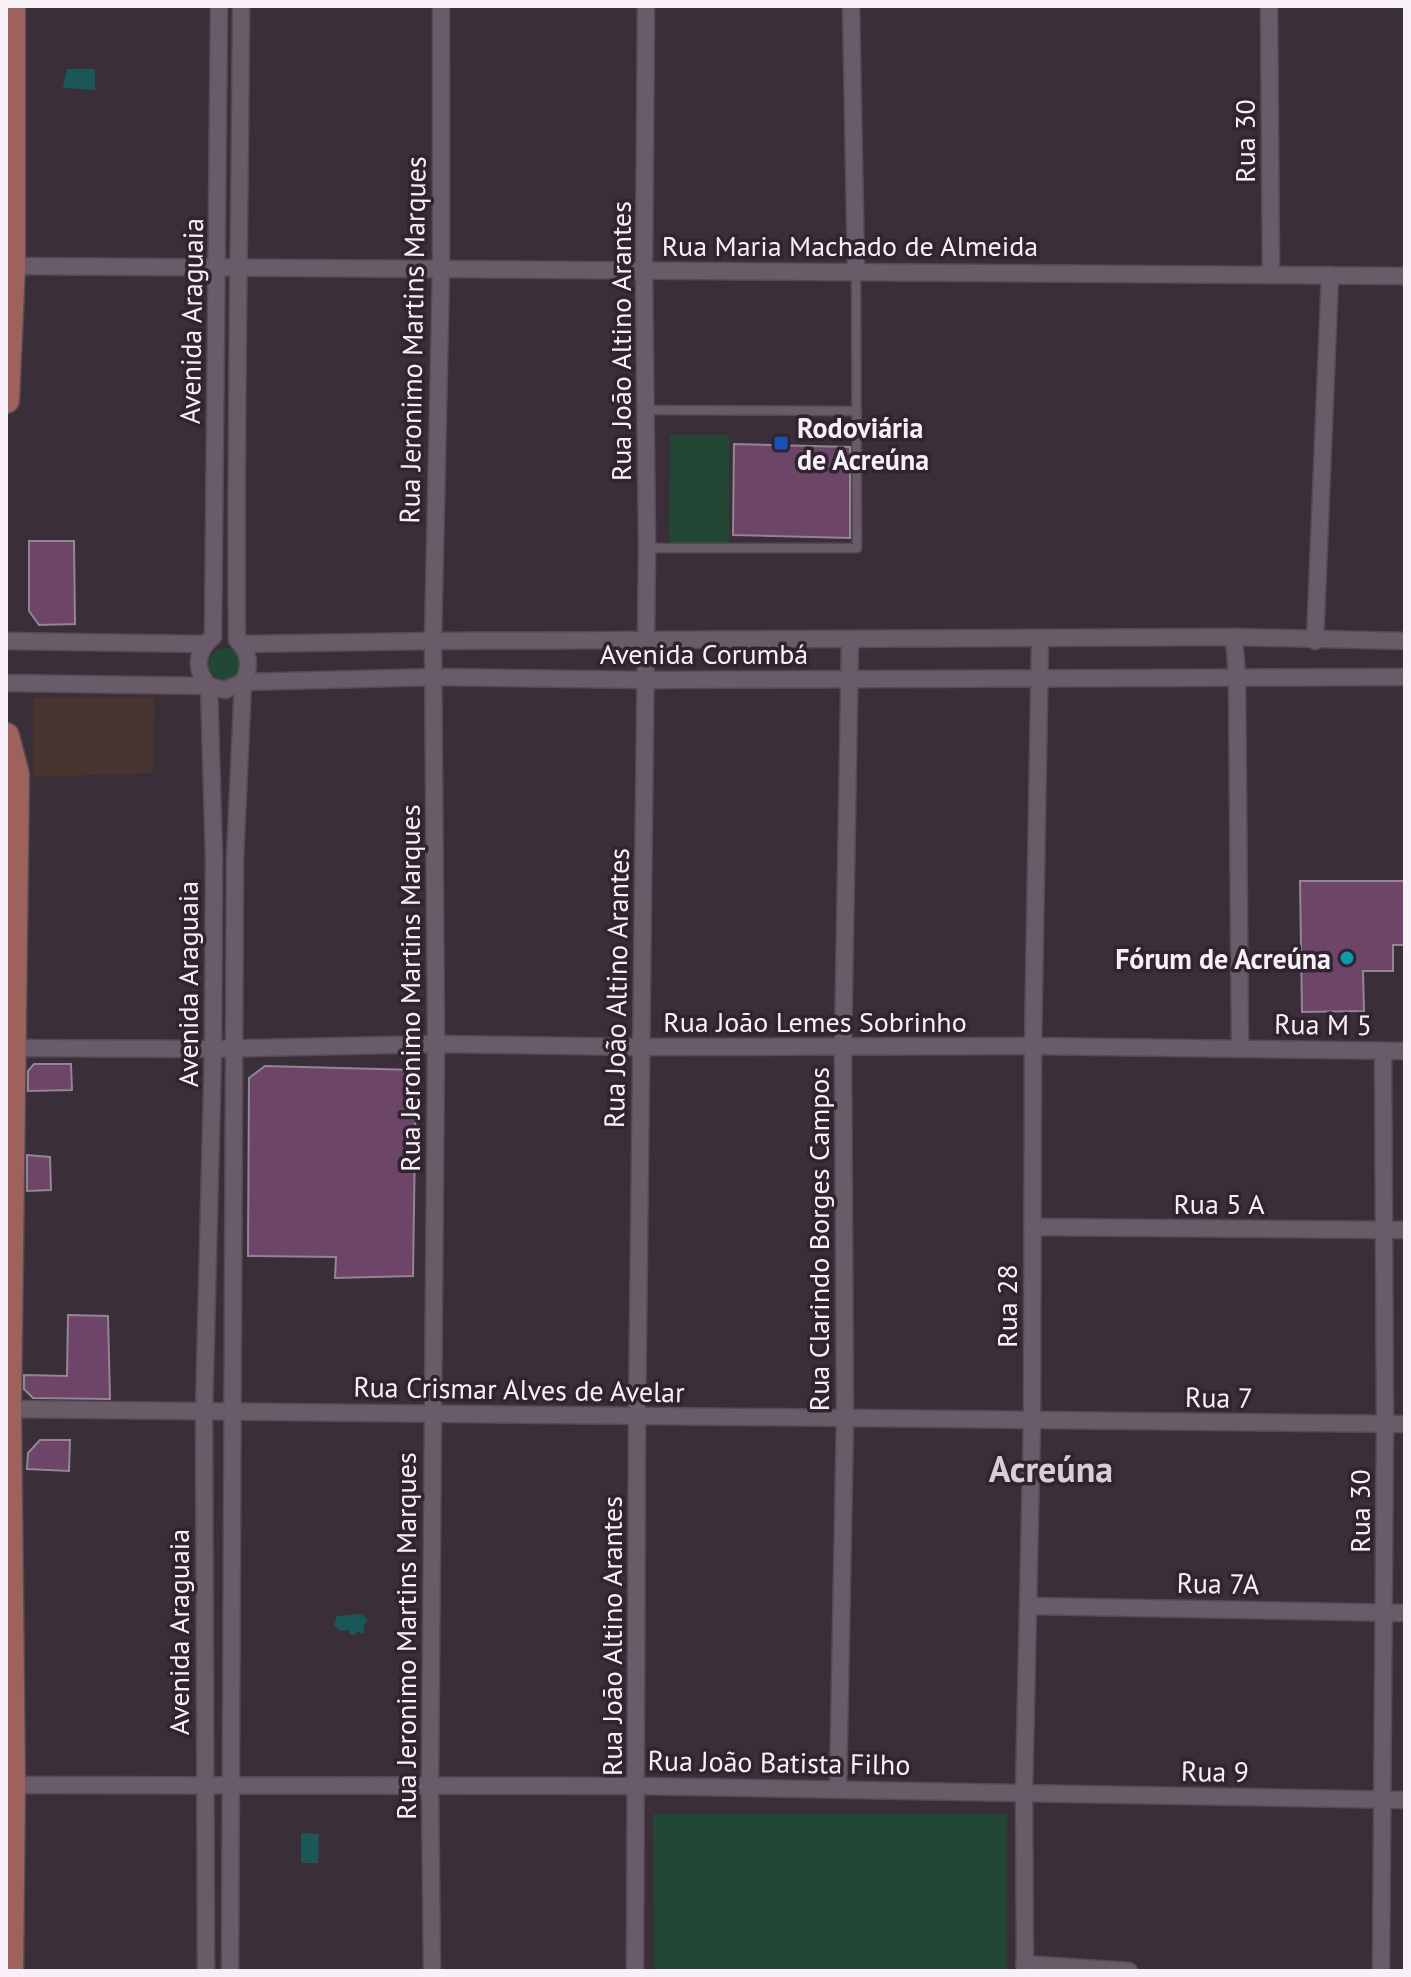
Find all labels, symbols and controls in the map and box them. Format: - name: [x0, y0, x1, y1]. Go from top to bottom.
- street label: Rua 30: [1226, 99, 1263, 183]
- street label: Rua Jeronimo Martins Marques: [390, 156, 434, 524]
- street label: Rua João Altino Arantes: [602, 201, 639, 481]
- street label: Avenida Araguaia: [171, 218, 211, 424]
- street label: Rua Maria Machado de Almeida: [662, 227, 1038, 264]
- place label: Rodoviária de Acreúna: [797, 409, 929, 478]
- marker: Rodoviária de Acreúna: [772, 434, 790, 452]
- street label: Avenida Corumbá: [600, 635, 808, 672]
- street label: Rua Jeronimo Martins Marques: [391, 804, 428, 1172]
- street label: Rua João Altino Arantes: [595, 848, 637, 1128]
- street label: Avenida Araguaia: [169, 881, 206, 1087]
- place label: Fórum de Acreúna: [1115, 940, 1331, 977]
- marker: Fórum de Acreúna: [1338, 949, 1356, 967]
- street label: Rua João Lemes Sobrinho: [663, 1003, 967, 1040]
- street label: Rua M 5: [1274, 1005, 1372, 1043]
- street label: Rua Clarindo Borges Campos: [800, 1067, 837, 1411]
- street label: Rua 5 A: [1173, 1185, 1265, 1222]
- street label: Rua 28: [988, 1264, 1025, 1348]
- street label: Rua Crismar Alves de Avelar: [353, 1368, 685, 1410]
- street label: Rua 7: [1185, 1378, 1253, 1416]
- district label: Acreúna: [989, 1445, 1113, 1492]
- street label: Rua Jeronimo Martins Marques: [387, 1452, 424, 1820]
- street label: Rua 30: [1341, 1469, 1378, 1553]
- street label: Rua João Altino Arantes: [593, 1496, 630, 1776]
- street label: Avenida Araguaia: [160, 1529, 197, 1735]
- street label: Rua 7A: [1176, 1564, 1260, 1602]
- street label: Rua João Batista Filho: [647, 1741, 911, 1783]
- street label: Rua 9: [1181, 1752, 1249, 1790]

